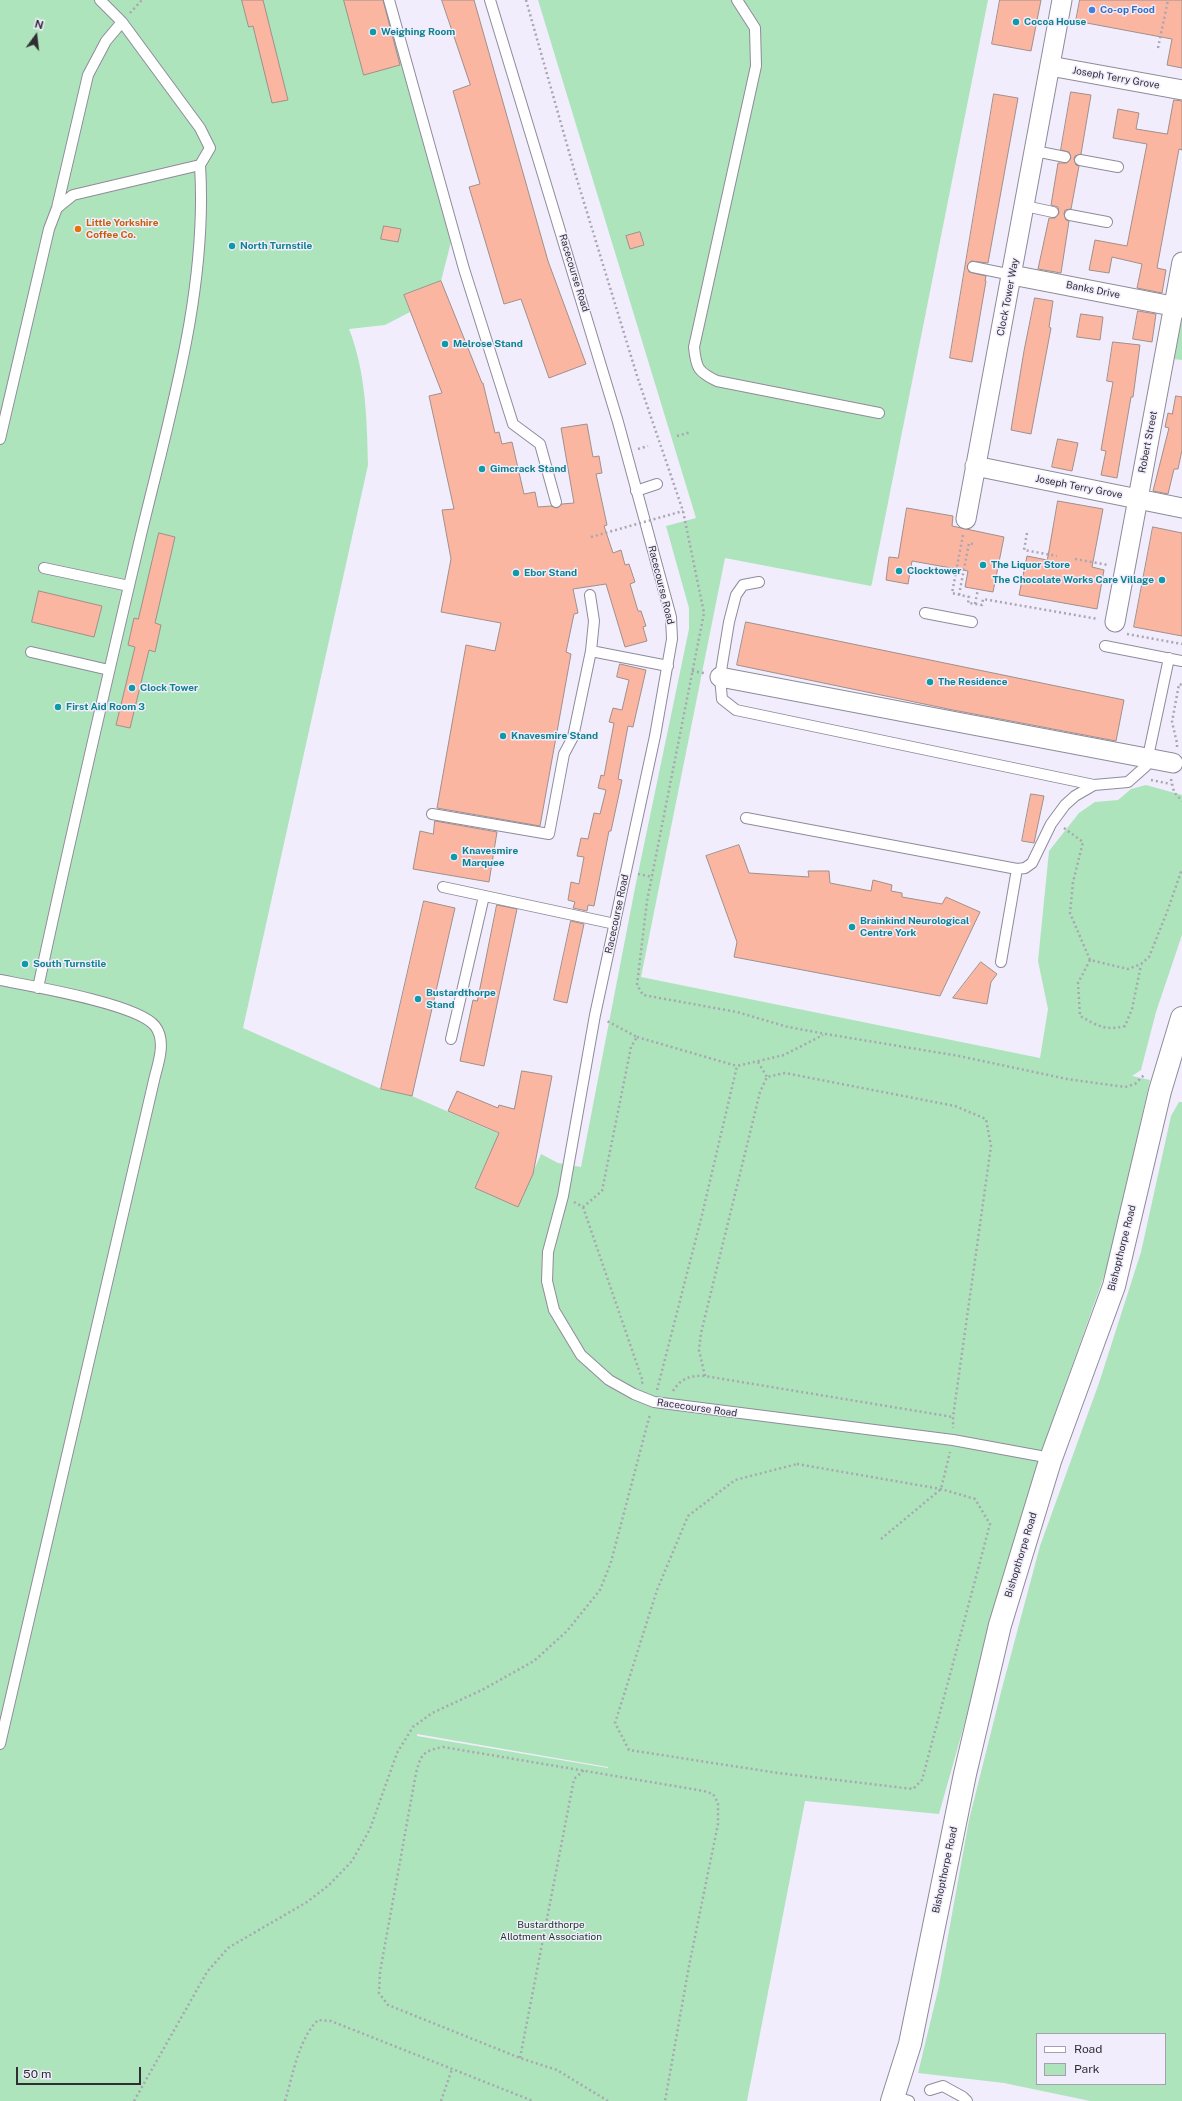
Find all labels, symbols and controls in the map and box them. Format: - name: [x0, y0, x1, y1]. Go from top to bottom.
- place label: Co-op Food: [1100, 4, 1155, 16]
- marker: Co-op Food: [1087, 5, 1097, 15]
- north arrow: [16, 16, 56, 56]
- place label: Cocoa House: [1024, 16, 1086, 28]
- text: N: [33, 17, 45, 31]
- marker: Cocoa House: [1011, 17, 1021, 27]
- place label: Weighing Room: [381, 26, 455, 38]
- marker: Weighing Room: [368, 27, 378, 37]
- street label: Joseph Terry Grove: [1071, 64, 1161, 92]
- place label: Little Yorkshire Coffee Co.: [86, 217, 158, 240]
- marker: Little Yorkshire Coffee Co.: [73, 224, 83, 234]
- street label: Racecourse Road: [556, 233, 592, 313]
- place label: North Turnstile: [240, 240, 312, 252]
- marker: North Turnstile: [227, 241, 237, 251]
- street label: Clock Tower Way: [995, 257, 1021, 337]
- street label: Banks Drive: [1065, 279, 1121, 301]
- place label: Melrose Stand: [453, 338, 523, 350]
- marker: Melrose Stand: [440, 339, 450, 349]
- street label: Robert Street: [1136, 410, 1160, 474]
- place label: Gimcrack Stand: [490, 463, 566, 475]
- marker: Gimcrack Stand: [477, 464, 487, 474]
- street label: Joseph Terry Grove: [1034, 473, 1124, 501]
- street label: Racecourse Road: [645, 544, 677, 626]
- place label: The Liquor Store: [991, 559, 1070, 571]
- marker: The Liquor Store: [978, 560, 988, 570]
- place label: Clocktower: [907, 565, 961, 577]
- marker: Clocktower: [894, 566, 904, 576]
- place label: Ebor Stand: [524, 567, 577, 579]
- marker: Ebor Stand: [511, 568, 521, 578]
- place label: The Chocolate Works Care Village: [992, 574, 1154, 586]
- marker: The Chocolate Works Care Village: [1157, 575, 1167, 585]
- place label: The Residence: [938, 676, 1008, 688]
- marker: The Residence: [925, 677, 935, 687]
- place label: Clock Tower: [140, 682, 198, 694]
- marker: Clock Tower: [127, 683, 137, 693]
- place label: First Aid Room 3: [66, 701, 145, 713]
- marker: First Aid Room 3: [53, 702, 63, 712]
- place label: Knavesmire Stand: [511, 730, 598, 742]
- marker: Knavesmire Stand: [498, 731, 508, 741]
- place label: Knavesmire Marquee: [462, 845, 518, 868]
- marker: Knavesmire Marquee: [449, 852, 459, 862]
- street label: Racecourse Road: [603, 873, 631, 955]
- place label: Brainkind Neurological Centre York: [860, 915, 969, 938]
- marker: Brainkind Neurological Centre York: [847, 922, 857, 932]
- place label: South Turnstile: [33, 958, 106, 970]
- marker: South Turnstile: [20, 959, 30, 969]
- place label: Bustardthorpe Stand: [426, 987, 496, 1010]
- marker: Bustardthorpe Stand: [413, 994, 423, 1004]
- street label: Bishopthorpe Road: [1105, 1204, 1139, 1292]
- street label: Racecourse Road: [656, 1396, 738, 1420]
- street label: Bishopthorpe Road: [1002, 1511, 1040, 1599]
- street label: Bishopthorpe Road: [930, 1826, 960, 1914]
- park label: Bustardthorpe Allotment Association: [500, 1919, 602, 1942]
- legend: [1036, 2033, 1166, 2085]
- text: Road: [1074, 2042, 1102, 2056]
- scale bar: [18, 2059, 143, 2085]
- text: Park: [1074, 2062, 1100, 2076]
- text: 50 m: [23, 2067, 51, 2081]

